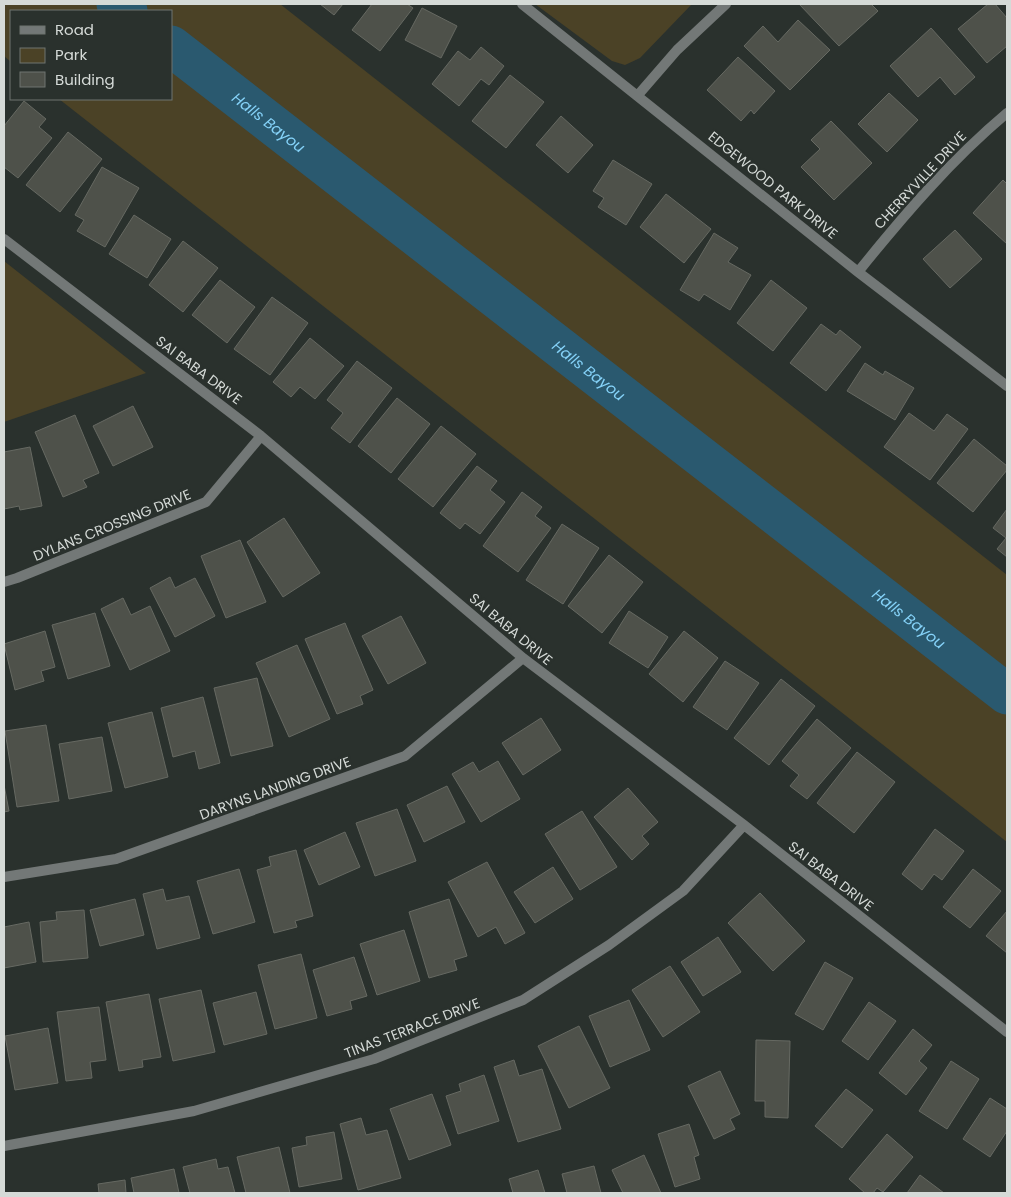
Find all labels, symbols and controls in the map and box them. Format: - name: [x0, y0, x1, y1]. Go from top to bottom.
- legend: [10, 10, 172, 100]
- text: Road: [55, 19, 94, 40]
- text: Park: [55, 44, 87, 65]
- text: Building: [55, 69, 115, 90]
- water label: Halls Bayou: [228, 87, 310, 157]
- street label: EDGEWOOD PARK DRIVE: [704, 127, 842, 243]
- street label: CHERRYVILLE DRIVE: [869, 127, 971, 233]
- street label: SAI BABA DRIVE: [152, 331, 246, 409]
- water label: Halls Bayou: [548, 335, 630, 405]
- street label: DYLANS CROSSING DRIVE: [30, 484, 194, 566]
- water label: Halls Bayou: [868, 583, 950, 653]
- street label: SAI BABA DRIVE: [465, 588, 557, 670]
- street label: DARYNS LANDING DRIVE: [197, 751, 353, 825]
- street label: SAI BABA DRIVE: [784, 836, 878, 916]
- street label: TINAS TERRACE DRIVE: [341, 993, 483, 1063]

